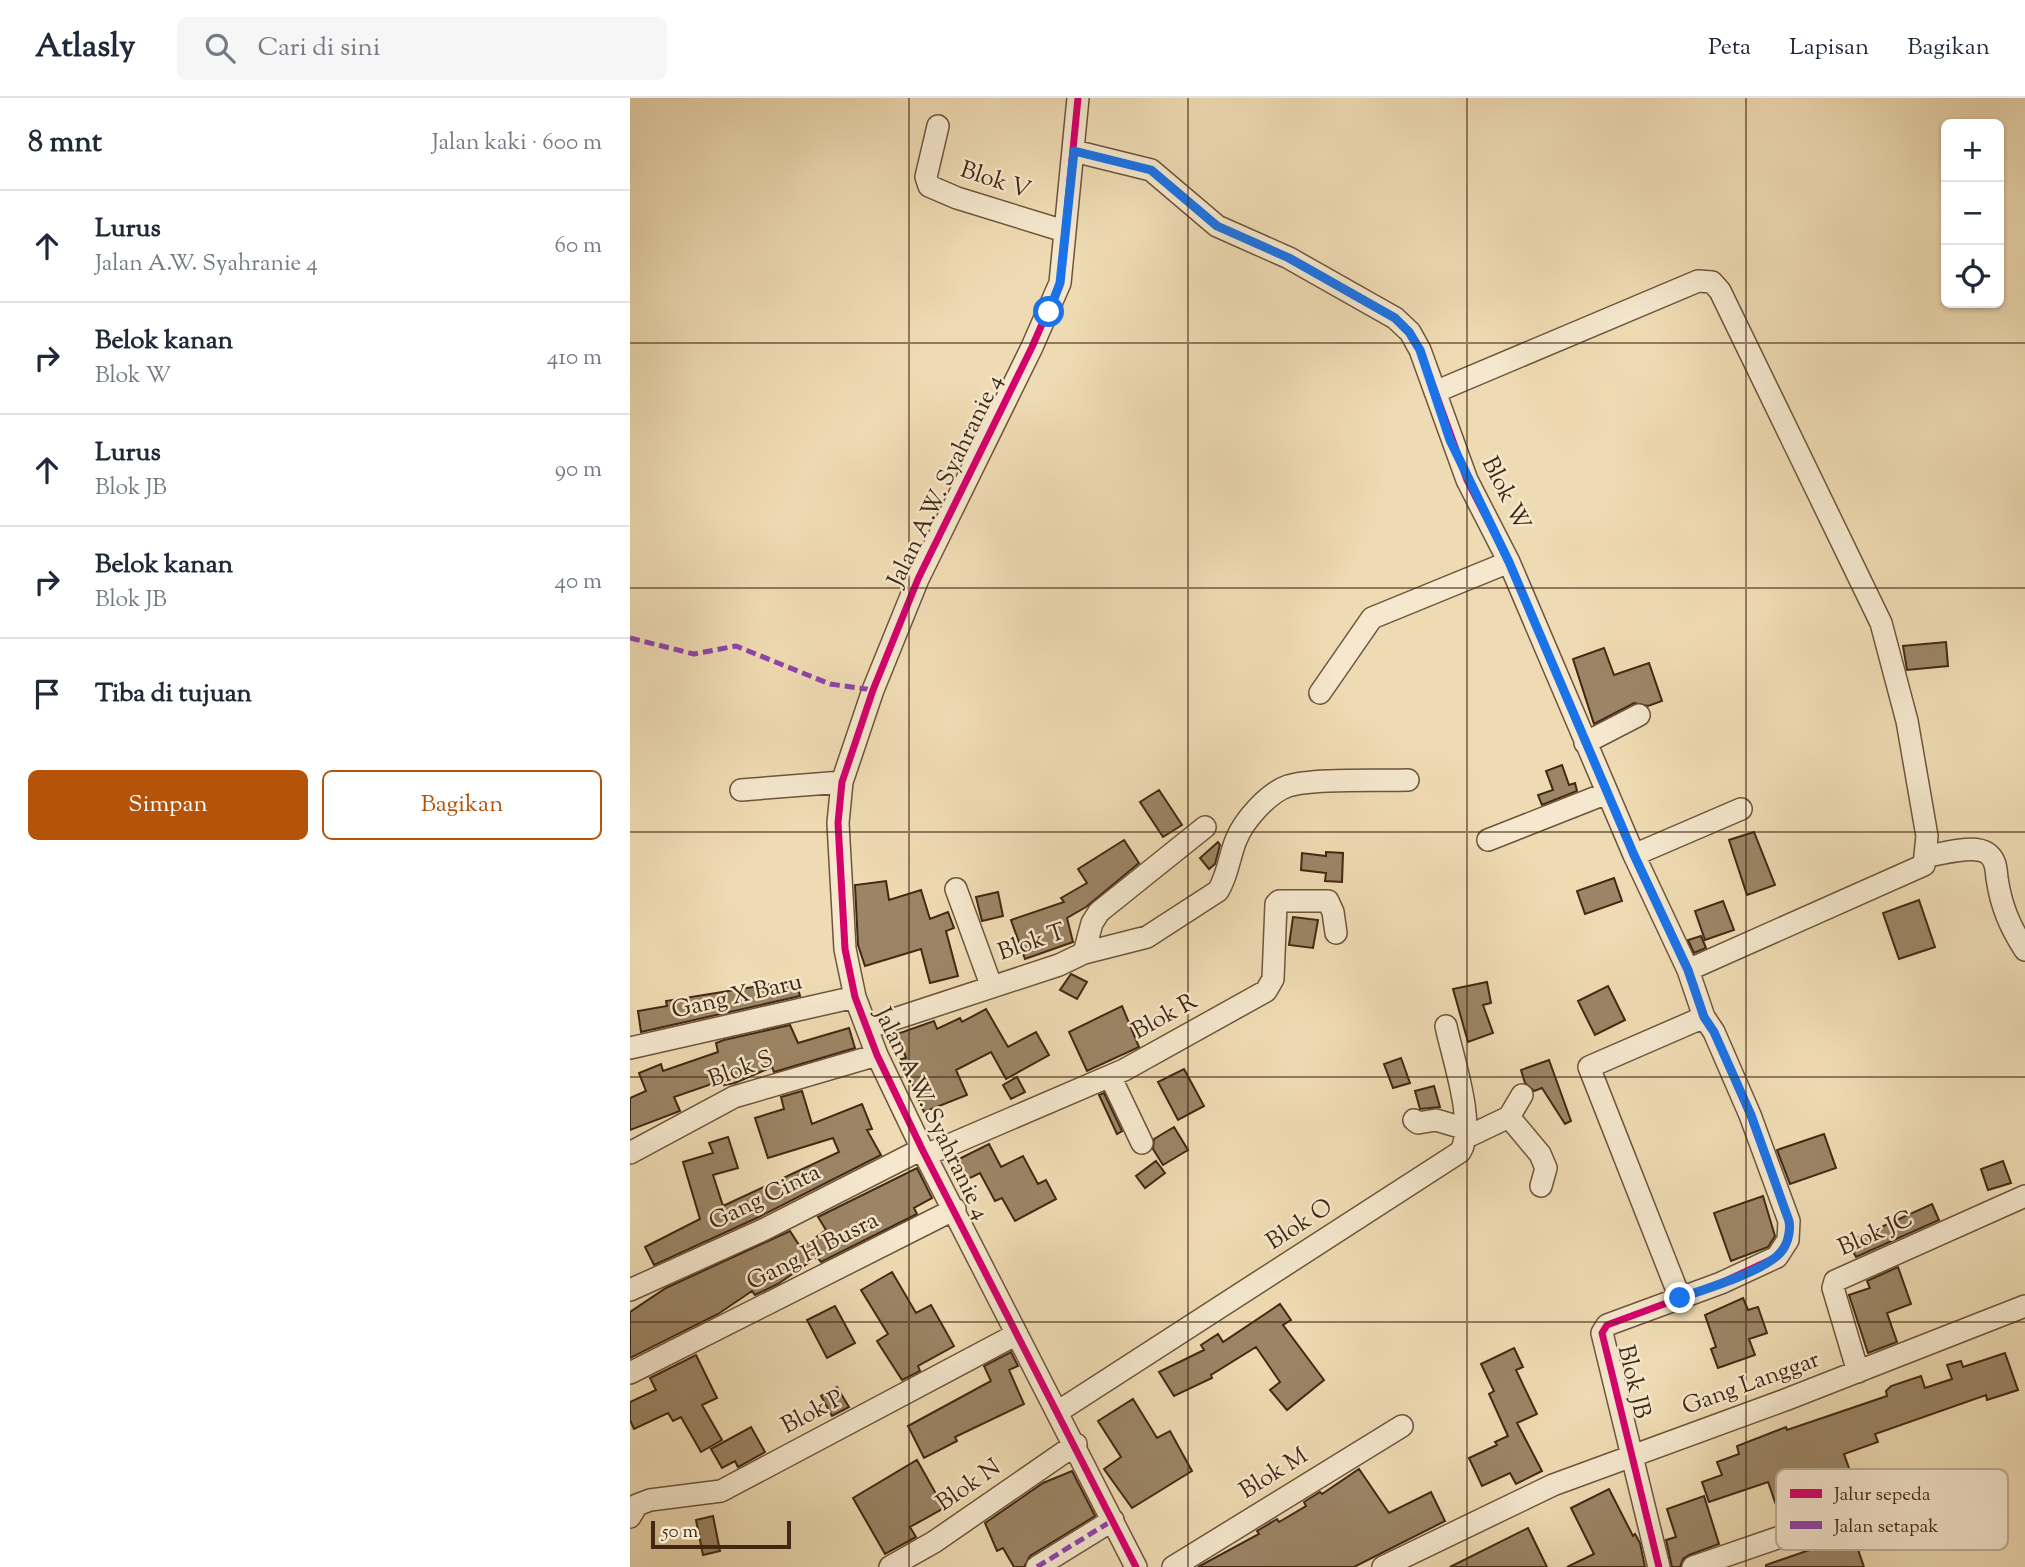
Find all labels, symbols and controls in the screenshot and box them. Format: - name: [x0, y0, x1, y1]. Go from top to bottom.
- search box: [177, 17, 667, 80]
- text: Atlasly: [35, 24, 135, 72]
- icon: search: [201, 29, 239, 67]
- text: Cari di sini: [257, 30, 380, 67]
- text: Peta: [1708, 31, 1751, 65]
- text: Lapisan: [1789, 31, 1869, 65]
- text: Bagikan: [1907, 31, 1990, 65]
- map controls: [1941, 119, 2004, 308]
- button: +: [1941, 119, 2004, 182]
- text: 8 mnt: [28, 122, 102, 165]
- text: Jalan kaki · 600 m: [432, 127, 602, 160]
- street label: Blok V: [955, 154, 1035, 208]
- button: −: [1941, 182, 2004, 245]
- text: Lurus: [95, 211, 161, 248]
- icon: ahead: [28, 227, 66, 265]
- text: 60 m: [554, 230, 602, 263]
- button: locate: [1941, 245, 2004, 308]
- text: Jalan A.W. Syahranie 4: [95, 248, 318, 281]
- route start: [1033, 296, 1064, 327]
- text: Belok kanan: [95, 323, 233, 360]
- icon: right: [28, 339, 66, 377]
- text: 410 m: [547, 342, 602, 375]
- text: Blok W: [95, 360, 171, 393]
- street label: Jalan A.W. Syahranie 4: [879, 369, 1012, 595]
- text: Lurus: [95, 435, 161, 472]
- icon: ahead: [28, 451, 66, 489]
- street label: Blok W: [1472, 451, 1538, 537]
- text: 90 m: [555, 454, 602, 487]
- text: Blok JB: [95, 472, 167, 505]
- text: Belok kanan: [95, 547, 233, 584]
- icon: right: [28, 563, 66, 601]
- text: 40 m: [555, 566, 602, 599]
- text: Blok JB: [95, 584, 167, 617]
- icon: arrive: [28, 675, 66, 713]
- text: Tiba di tujuan: [95, 676, 252, 713]
- button: Simpan: [28, 770, 308, 840]
- button: Bagikan: [322, 770, 602, 840]
- street label: Blok T: [994, 916, 1071, 970]
- street label: Gang X Baru: [668, 965, 806, 1029]
- street label: Blok R: [1126, 985, 1204, 1049]
- street label: Jalan A.W. Syahranie 4: [864, 1000, 997, 1226]
- street label: Blok S: [704, 1043, 778, 1097]
- street label: Gang Cinta: [703, 1156, 827, 1240]
- street label: Blok O: [1260, 1191, 1340, 1259]
- street label: Blok JC: [1833, 1202, 1919, 1266]
- street label: Gang H Busra: [741, 1204, 885, 1300]
- route end: [1664, 1282, 1695, 1313]
- street label: Blok JB: [1607, 1342, 1659, 1422]
- street label: Gang Langgar: [1678, 1343, 1824, 1425]
- street label: Blok P: [776, 1382, 850, 1444]
- street label: Blok M: [1233, 1440, 1315, 1508]
- street label: Blok N: [930, 1451, 1008, 1521]
- legend: [1776, 1469, 2008, 1550]
- text: Jalur sepeda: [1833, 1482, 1931, 1509]
- text: Jalan setapak: [1833, 1514, 1939, 1541]
- scale bar: [651, 1518, 791, 1550]
- text: 50 m: [662, 1519, 698, 1546]

